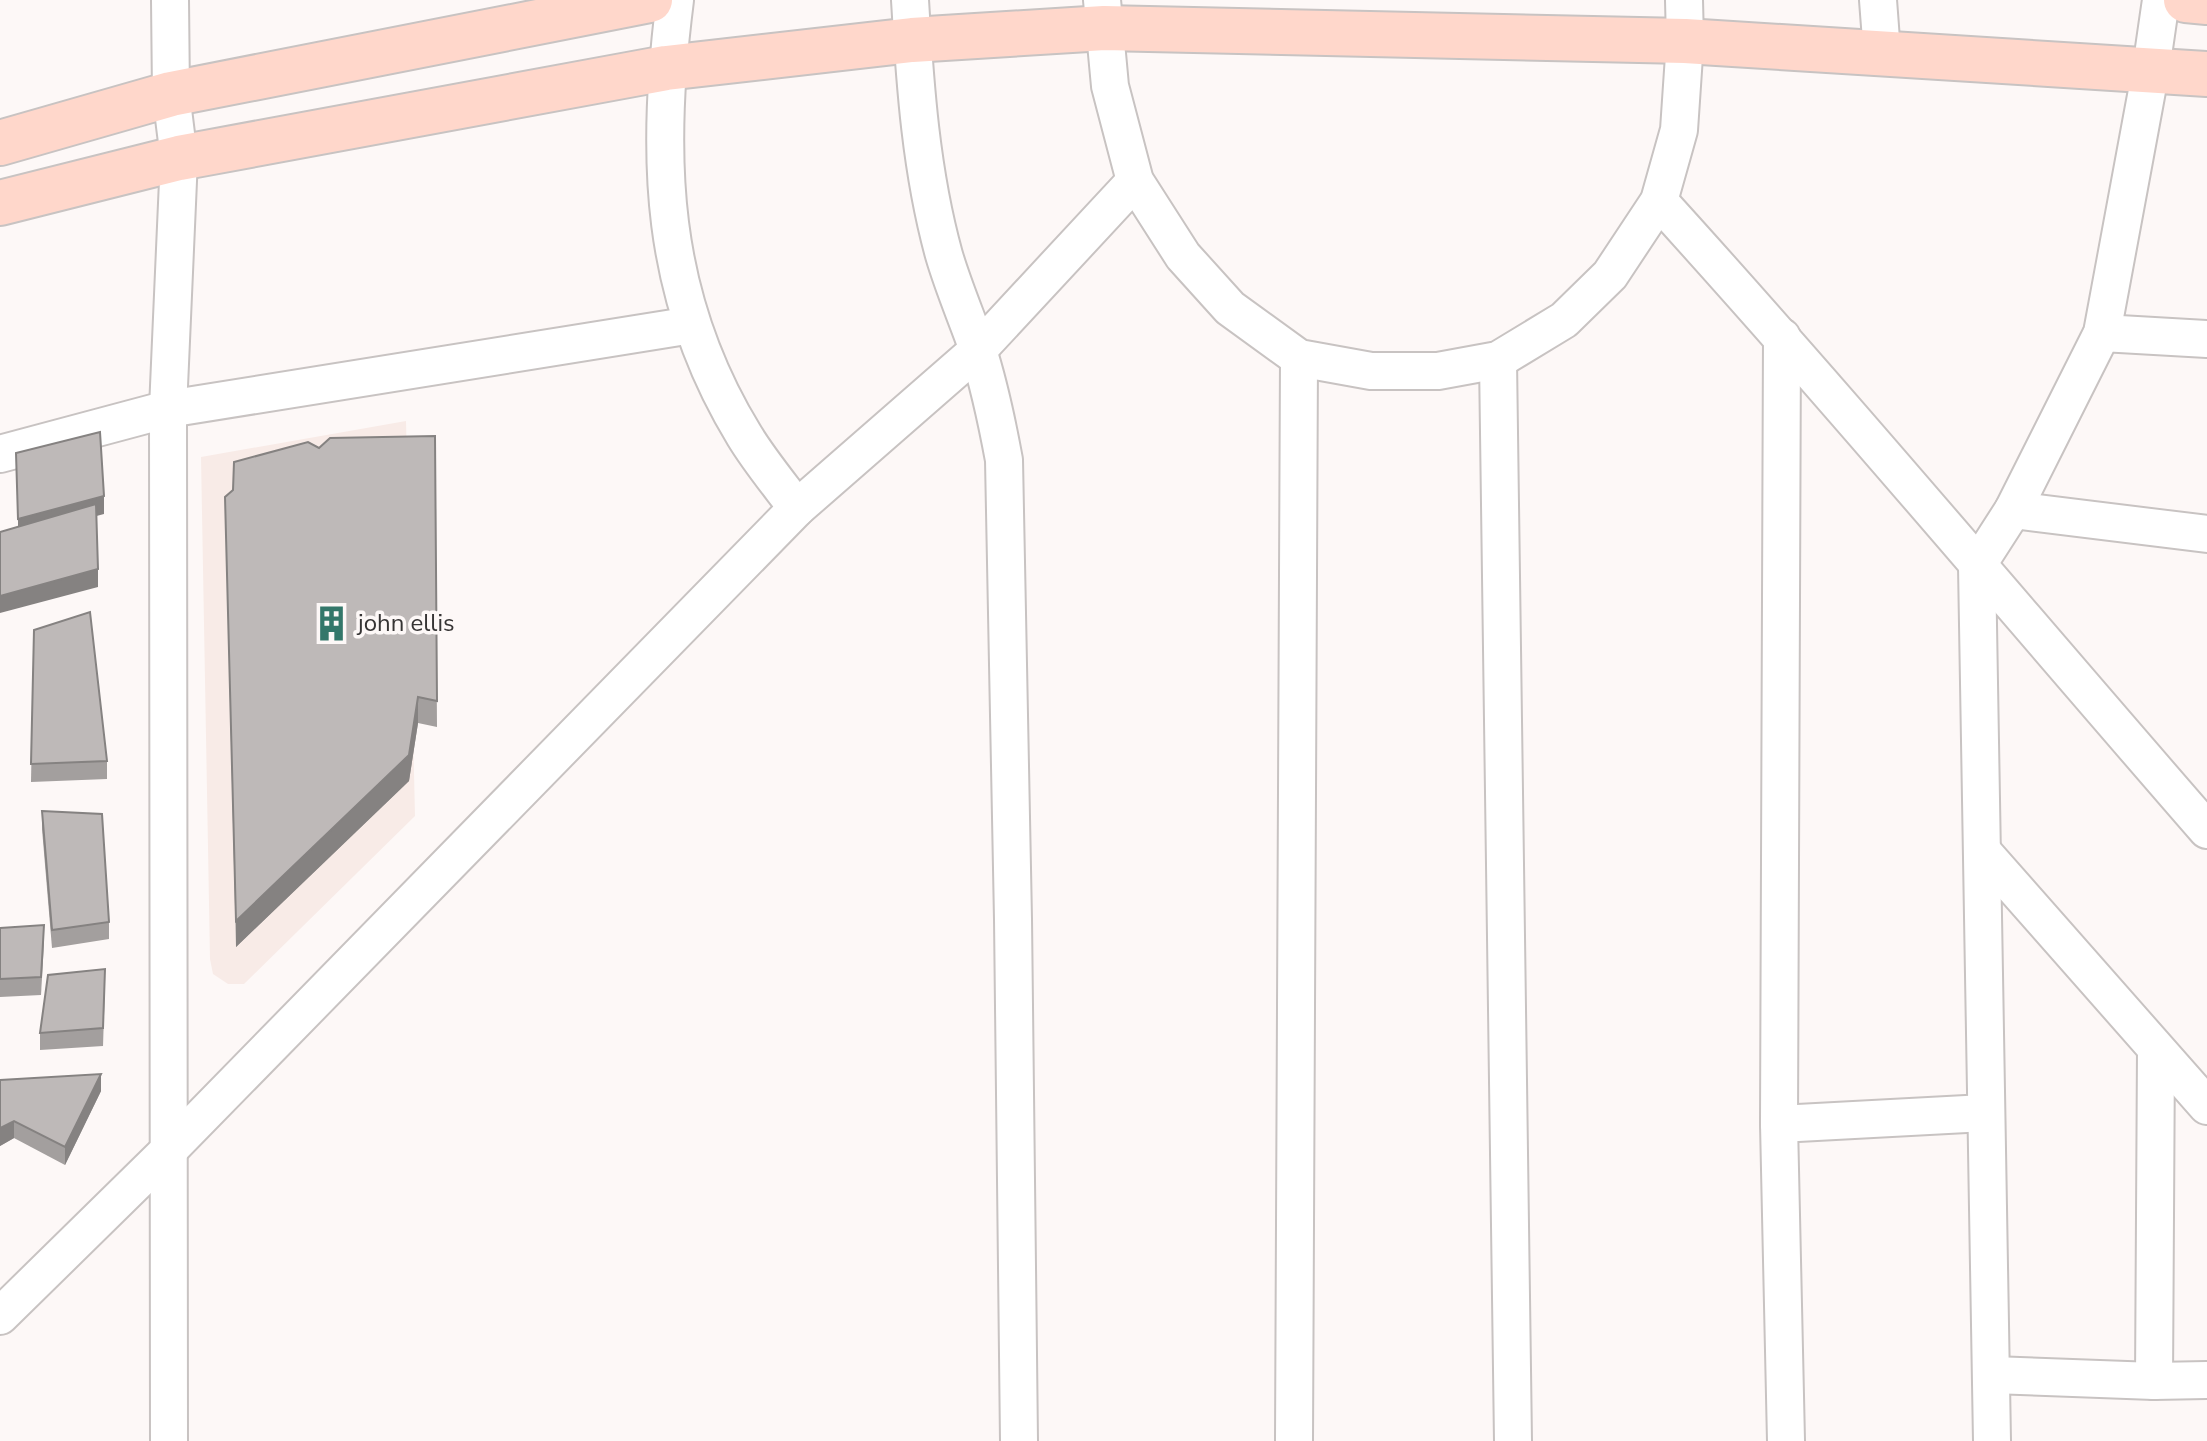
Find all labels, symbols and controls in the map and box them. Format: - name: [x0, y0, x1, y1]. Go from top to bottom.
- building icon: john ellis: [313, 604, 351, 642]
- place label: john ellis: [356, 607, 455, 639]

